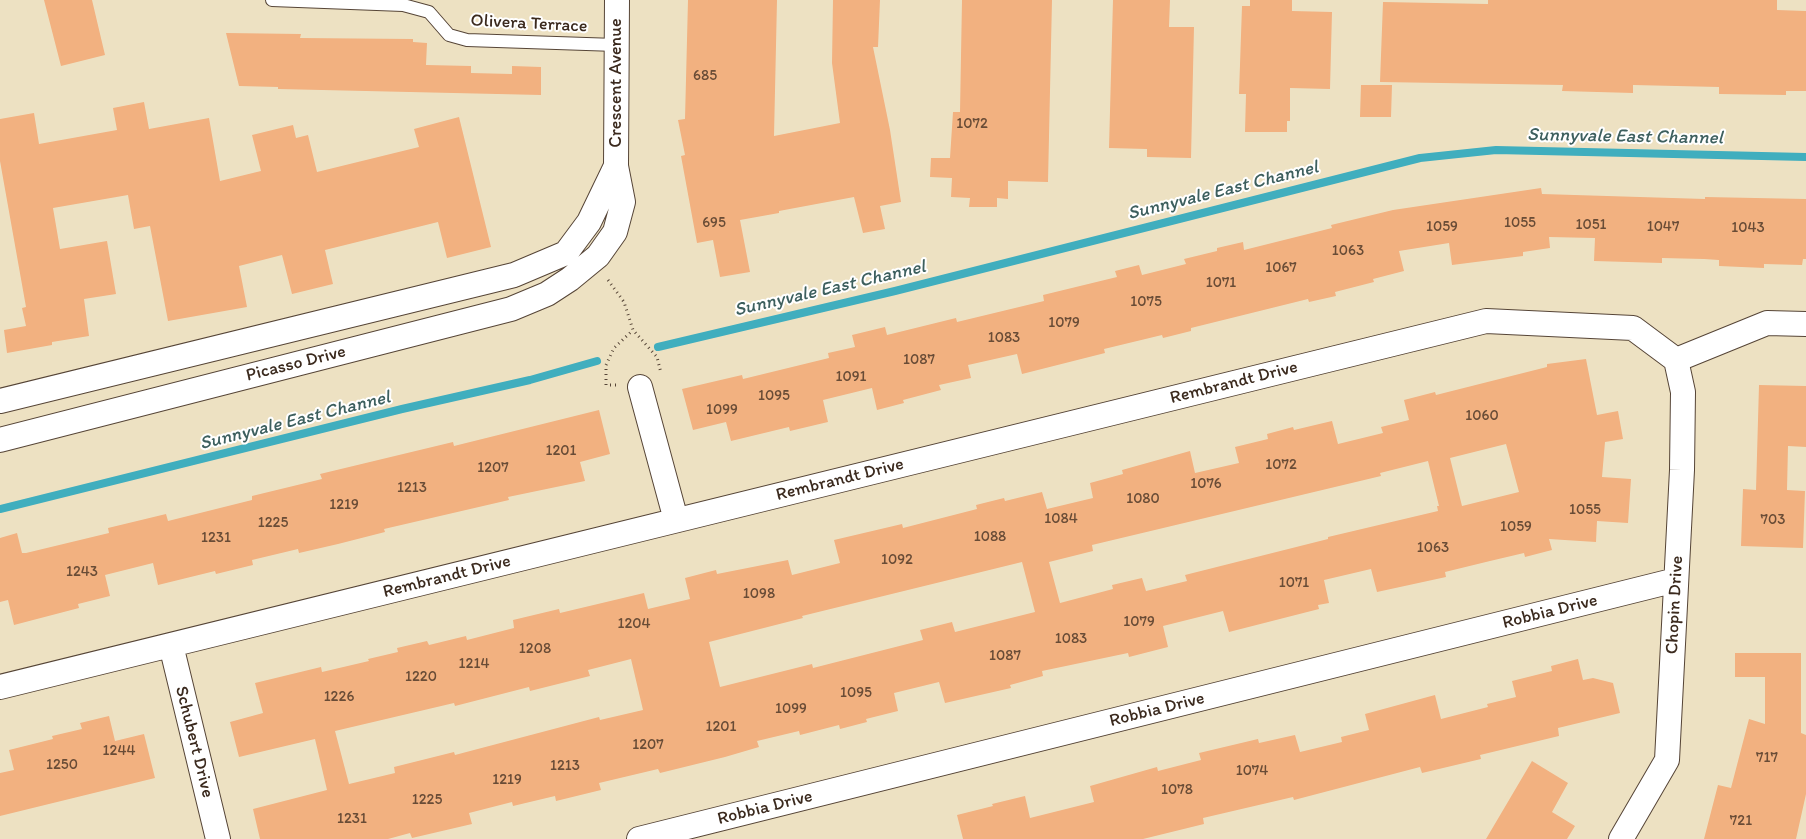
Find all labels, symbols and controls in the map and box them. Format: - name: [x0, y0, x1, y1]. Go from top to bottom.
- street label: Olivera Terrace: [470, 10, 588, 38]
- street label: Crescent Avenue: [605, 18, 627, 148]
- house number: 685: [693, 67, 717, 85]
- house number: 1072: [956, 115, 988, 133]
- water label: Sunnyvale East Channel: [1527, 124, 1723, 150]
- water label: Sunnyvale East Channel: [1125, 156, 1321, 226]
- house number: 695: [702, 214, 726, 232]
- house number: 1055: [1504, 214, 1536, 232]
- house number: 1051: [1575, 216, 1607, 234]
- house number: 1059: [1426, 218, 1458, 236]
- house number: 1047: [1647, 218, 1679, 236]
- house number: 1043: [1731, 219, 1765, 237]
- house number: 1063: [1332, 242, 1364, 260]
- water label: Sunnyvale East Channel: [732, 256, 928, 322]
- house number: 1067: [1265, 259, 1297, 277]
- house number: 1071: [1206, 274, 1236, 292]
- house number: 1075: [1130, 293, 1162, 311]
- house number: 1079: [1048, 314, 1080, 332]
- house number: 1083: [988, 329, 1020, 347]
- street label: Picasso Drive: [244, 341, 348, 387]
- house number: 1087: [903, 351, 935, 369]
- street label: Rembrandt Drive: [1168, 357, 1300, 409]
- house number: 1091: [835, 368, 867, 386]
- water label: Sunnyvale East Channel: [197, 386, 393, 456]
- house number: 1095: [758, 387, 790, 405]
- house number: 1099: [706, 401, 738, 419]
- house number: 1060: [1465, 407, 1499, 425]
- house number: 1201: [545, 442, 577, 460]
- street label: Rembrandt Drive: [774, 454, 906, 506]
- house number: 1072: [1265, 456, 1297, 474]
- house number: 1207: [477, 459, 509, 477]
- house number: 1076: [1190, 475, 1222, 493]
- house number: 1213: [397, 479, 427, 497]
- house number: 1080: [1126, 490, 1160, 508]
- house number: 1219: [329, 496, 359, 514]
- house number: 1055: [1569, 501, 1601, 519]
- house number: 1084: [1044, 510, 1078, 528]
- house number: 703: [1761, 511, 1785, 529]
- house number: 1225: [258, 514, 288, 532]
- house number: 1059: [1500, 518, 1532, 536]
- house number: 1088: [974, 528, 1006, 546]
- house number: 1231: [201, 529, 231, 547]
- house number: 1063: [1417, 539, 1449, 557]
- street label: Rembrandt Drive: [381, 551, 513, 603]
- house number: 1092: [881, 551, 913, 569]
- street label: Chopin Drive: [1662, 555, 1688, 655]
- house number: 1243: [66, 563, 98, 581]
- house number: 1071: [1279, 574, 1309, 592]
- house number: 1098: [743, 585, 775, 603]
- street label: Robbia Drive: [1500, 590, 1600, 634]
- house number: 1079: [1123, 613, 1155, 631]
- house number: 1204: [617, 615, 651, 633]
- house number: 1083: [1055, 630, 1087, 648]
- house number: 1208: [519, 640, 551, 658]
- house number: 1087: [989, 647, 1021, 665]
- house number: 1214: [459, 655, 489, 673]
- house number: 1220: [405, 668, 437, 686]
- street label: Schubert Drive: [170, 684, 218, 800]
- house number: 1095: [840, 684, 872, 702]
- house number: 1226: [324, 688, 354, 706]
- street label: Robbia Drive: [1107, 688, 1207, 732]
- house number: 1099: [775, 700, 807, 718]
- house number: 1201: [705, 718, 737, 736]
- house number: 1207: [632, 736, 664, 754]
- house number: 1244: [103, 742, 135, 760]
- house number: 717: [1756, 749, 1778, 767]
- house number: 1250: [46, 756, 78, 774]
- house number: 1213: [550, 757, 580, 775]
- house number: 1074: [1236, 762, 1268, 780]
- house number: 1219: [492, 771, 522, 789]
- house number: 1078: [1161, 781, 1193, 799]
- street label: Robbia Drive: [715, 786, 815, 830]
- house number: 1225: [412, 791, 442, 809]
- house number: 1231: [337, 810, 367, 828]
- house number: 721: [1730, 812, 1752, 830]

